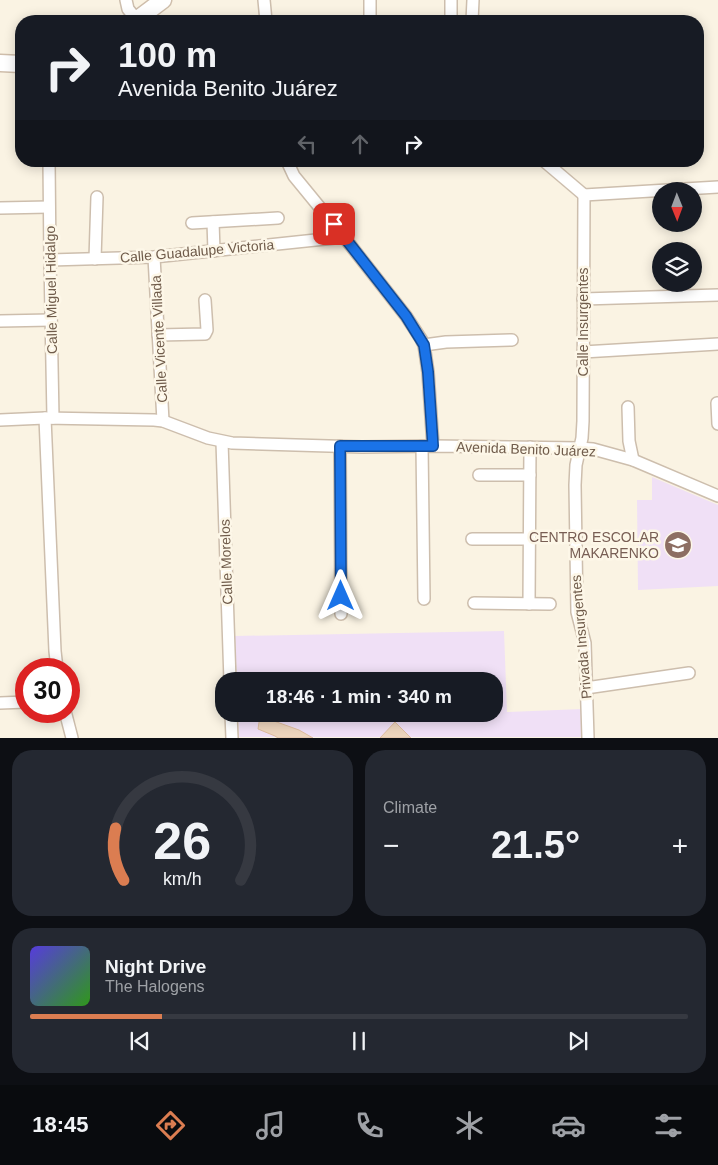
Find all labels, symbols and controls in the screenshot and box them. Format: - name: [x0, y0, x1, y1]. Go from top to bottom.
- icon: right: [35, 35, 100, 100]
- text: 100 m: [118, 35, 217, 74]
- text: Avenida Benito Juárez: [118, 76, 338, 101]
- icon: left: [293, 130, 321, 158]
- icon: ahead: [346, 130, 374, 158]
- icon: right: [399, 130, 427, 158]
- north arrow: [652, 182, 702, 232]
- map controls: [652, 182, 702, 292]
- pin: [313, 203, 355, 245]
- icon: arrive: [320, 210, 348, 238]
- street label: Calle Miguel Hidalgo: [42, 225, 60, 354]
- street label: Calle Guadalupe Victoria: [119, 236, 275, 266]
- button: layers: [652, 242, 702, 292]
- street label: Calle Insurgentes: [575, 268, 591, 376]
- street label: Calle Vicente Villada: [148, 275, 170, 403]
- street label: Avenida Benito Juárez: [456, 439, 596, 459]
- street label: Calle Morelos: [217, 519, 235, 605]
- place label: CENTRO ESCOLAR MAKARENKO: [529, 529, 659, 561]
- school or university icon: CENTRO ESCOLAR MAKARENKO: [663, 530, 693, 560]
- position arrow: [314, 569, 366, 621]
- street label: Privada Insurgentes: [568, 574, 594, 700]
- speed limit sign: 30: [15, 658, 80, 723]
- text: 18:46 · 1 min · 340 m: [266, 686, 452, 707]
- text: Climate: [383, 799, 437, 816]
- text: 26: [154, 812, 211, 870]
- text: 21.5°: [491, 824, 580, 866]
- text: −: [383, 830, 399, 861]
- text: +: [672, 830, 688, 861]
- text: km/h: [163, 869, 202, 889]
- text: Night Drive: [105, 956, 206, 977]
- text: The Halogens: [105, 978, 205, 995]
- icon: previous: [126, 1027, 154, 1055]
- icon: pause: [345, 1027, 373, 1055]
- icon: next: [564, 1027, 592, 1055]
- icon: directions: [153, 1108, 188, 1143]
- icon: music: [253, 1108, 288, 1143]
- icon: phone: [352, 1108, 387, 1143]
- icon: climate: [452, 1108, 487, 1143]
- icon: car: [551, 1108, 586, 1143]
- icon: filters: [651, 1108, 686, 1143]
- text: 18:45: [32, 1112, 89, 1137]

